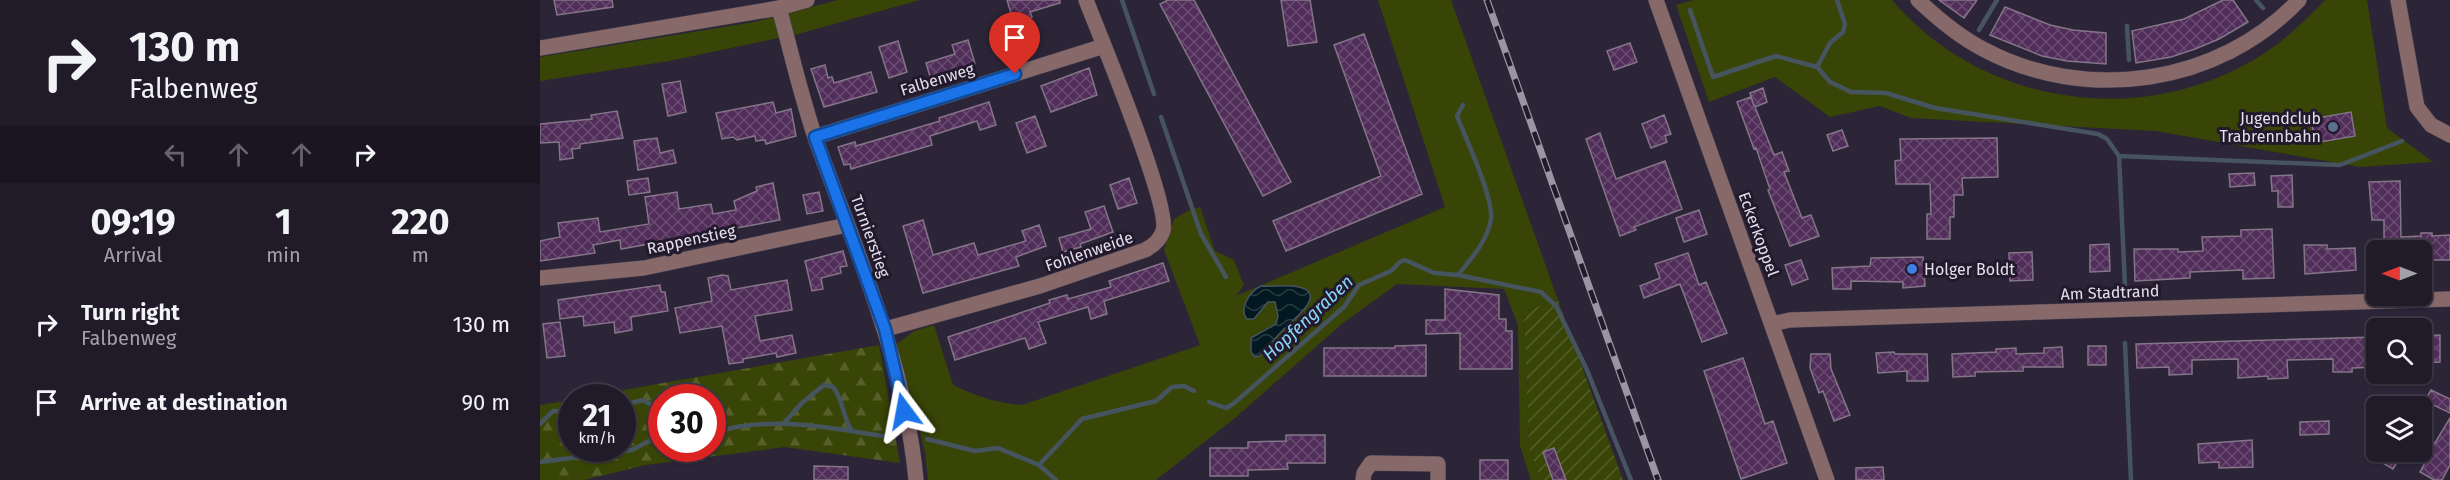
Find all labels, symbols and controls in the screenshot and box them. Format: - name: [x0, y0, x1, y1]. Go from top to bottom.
- pin: [989, 12, 1040, 74]
- icon: arrive: [998, 21, 1031, 54]
- text: 130 m: [129, 22, 240, 72]
- icon: right: [30, 24, 108, 102]
- street label: Falbenweg: [898, 59, 977, 100]
- text: Falbenweg: [129, 73, 258, 105]
- place label: Jugendclub Trabrennbahn: [2219, 109, 2321, 146]
- marker: Jugendclub Trabrennbahn: [2326, 120, 2340, 134]
- icon: left: [159, 138, 192, 171]
- icon: ahead: [222, 138, 255, 171]
- icon: ahead: [285, 138, 318, 171]
- icon: right: [348, 138, 381, 171]
- street label: Eckerkoppel: [1734, 189, 1783, 279]
- street label: Turnierstieg: [847, 192, 894, 281]
- text: 09:19: [91, 200, 176, 244]
- text: 1: [275, 200, 292, 244]
- text: 220: [391, 200, 449, 244]
- street label: Rappenstieg: [645, 221, 738, 258]
- street label: Fohlenweide: [1043, 228, 1136, 275]
- north arrow: [2366, 240, 2432, 306]
- map controls: [2366, 240, 2432, 462]
- text: Arrival: [104, 243, 162, 267]
- text: min: [266, 243, 301, 267]
- text: m: [412, 243, 429, 267]
- place label: Holger Boldt: [1924, 260, 2015, 279]
- marker: Holger Boldt: [1905, 262, 1919, 276]
- water label: Hopfengraben: [1258, 271, 1358, 365]
- street label: Am Stadtrand: [2060, 281, 2160, 304]
- text: Turn right: [81, 299, 180, 326]
- icon: right: [30, 308, 63, 341]
- text: 130 m: [453, 311, 510, 338]
- button: search: [2366, 318, 2432, 384]
- text: Falbenweg: [81, 326, 176, 350]
- position arrow: [872, 379, 936, 443]
- speed limit sign: 30: [648, 384, 726, 462]
- icon: arrive: [30, 386, 63, 419]
- text: Arrive at destination: [81, 389, 288, 416]
- text: 90 m: [461, 389, 510, 416]
- button: layers: [2366, 396, 2432, 462]
- text: 21: [583, 398, 611, 434]
- text: km/h: [578, 429, 616, 447]

